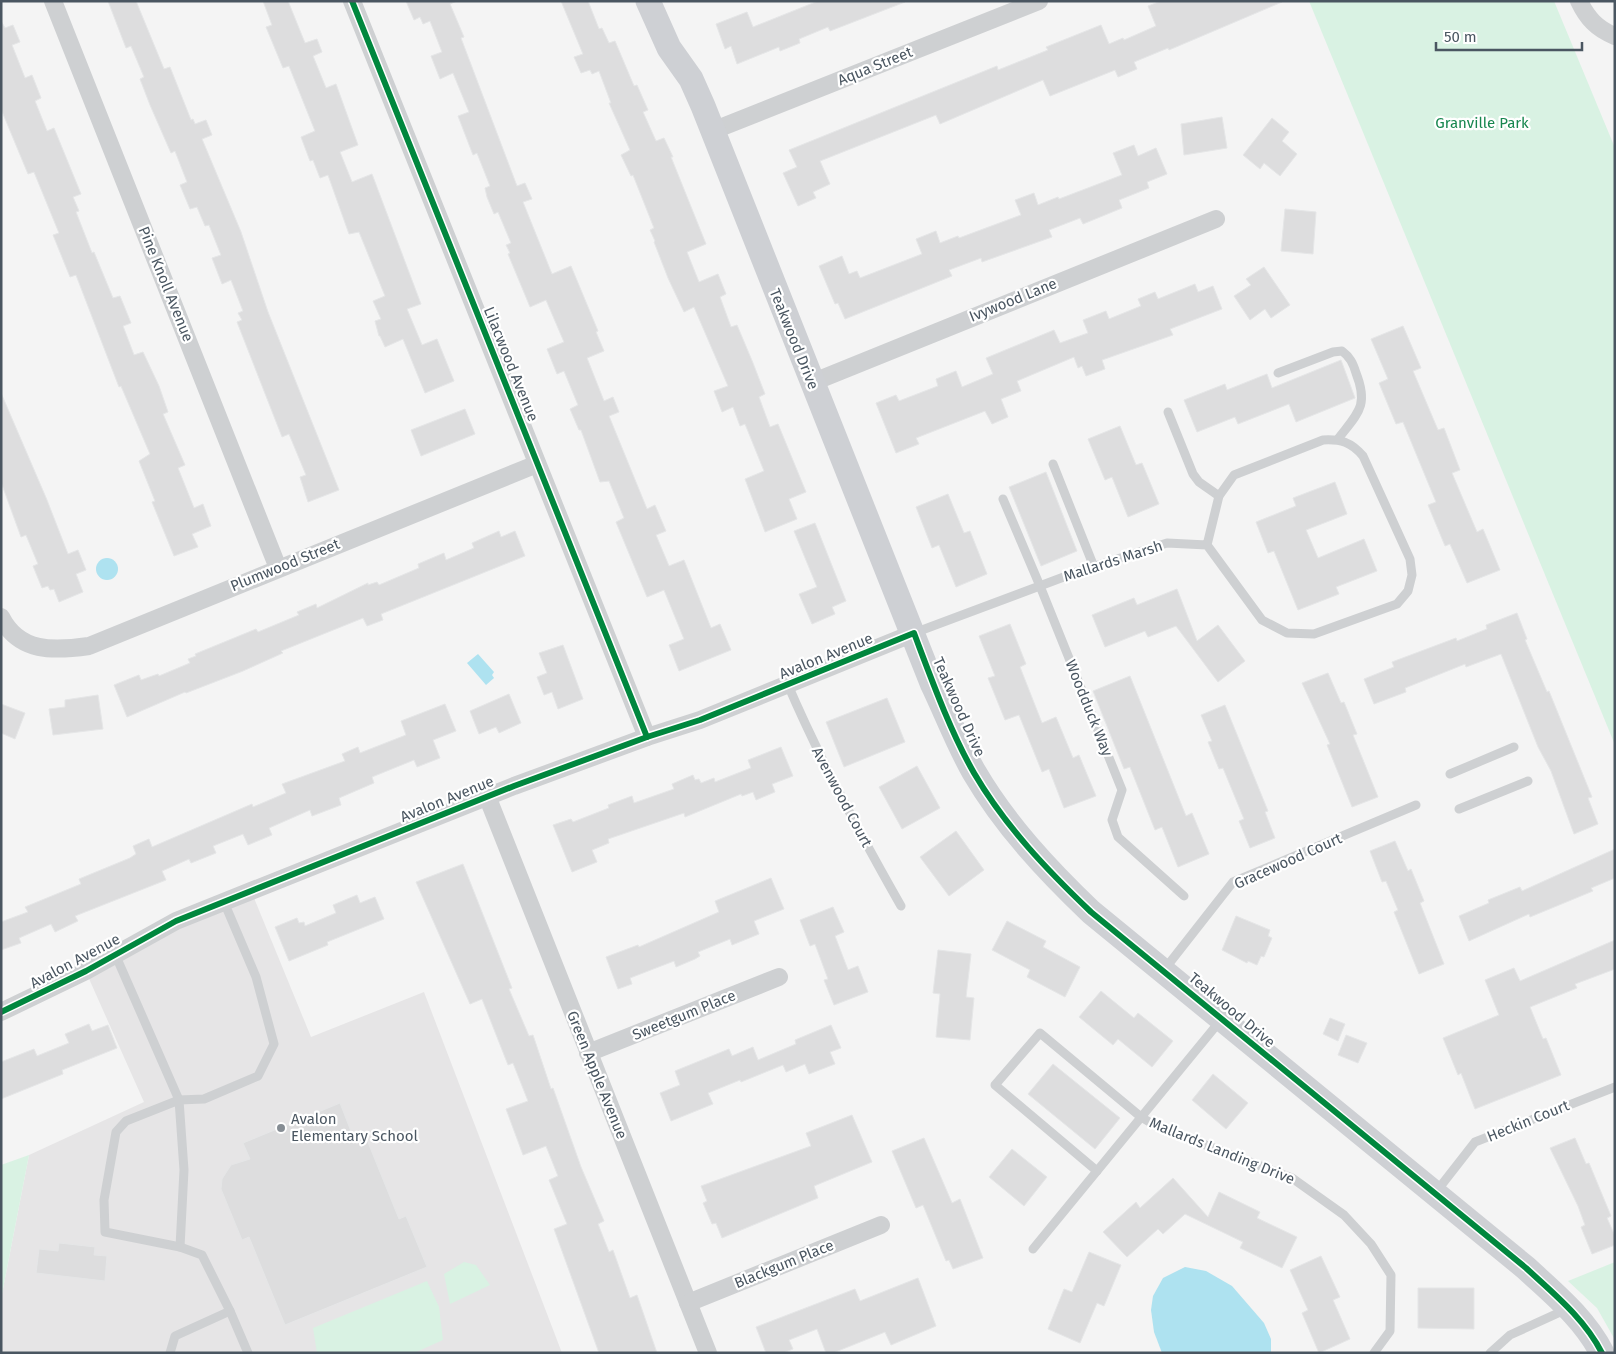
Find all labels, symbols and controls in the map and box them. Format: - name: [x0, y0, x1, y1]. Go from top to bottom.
- scale bar: [1436, 20, 1582, 52]
- text: 50 m: [1444, 28, 1477, 46]
- street label: Aqua Street: [835, 43, 916, 89]
- park label: Granville Park: [1435, 114, 1529, 132]
- street label: Pine Knoll Avenue: [135, 224, 197, 344]
- street label: Ivywood Lane: [967, 274, 1059, 326]
- street label: Teakwood Drive: [766, 286, 822, 392]
- street label: Lilacwood Avenue: [480, 304, 542, 424]
- street label: Plumwood Street: [228, 535, 343, 595]
- street label: Mallards Marsh: [1061, 537, 1165, 585]
- street label: Avalon Avenue: [777, 629, 875, 683]
- street label: Teakwood Drive: [929, 654, 989, 760]
- street label: Woodduck Way: [1061, 657, 1117, 759]
- street label: Avenwood Court: [808, 744, 876, 851]
- street label: Avalon Avenue: [398, 772, 496, 826]
- street label: Gracewood Court: [1231, 829, 1345, 893]
- street label: Avalon Avenue: [27, 930, 123, 992]
- street label: Teakwood Drive: [1185, 969, 1279, 1051]
- street label: Sweetgum Place: [630, 986, 738, 1044]
- street label: Green Apple Avenue: [563, 1008, 631, 1142]
- street label: Heckin Court: [1484, 1096, 1572, 1146]
- place label: Avalon Elementary School: [291, 1110, 419, 1145]
- street label: Mallards Landing Drive: [1147, 1114, 1297, 1188]
- marker: Avalon Elementary School: [275, 1122, 287, 1134]
- street label: Blackgum Place: [732, 1236, 836, 1292]

